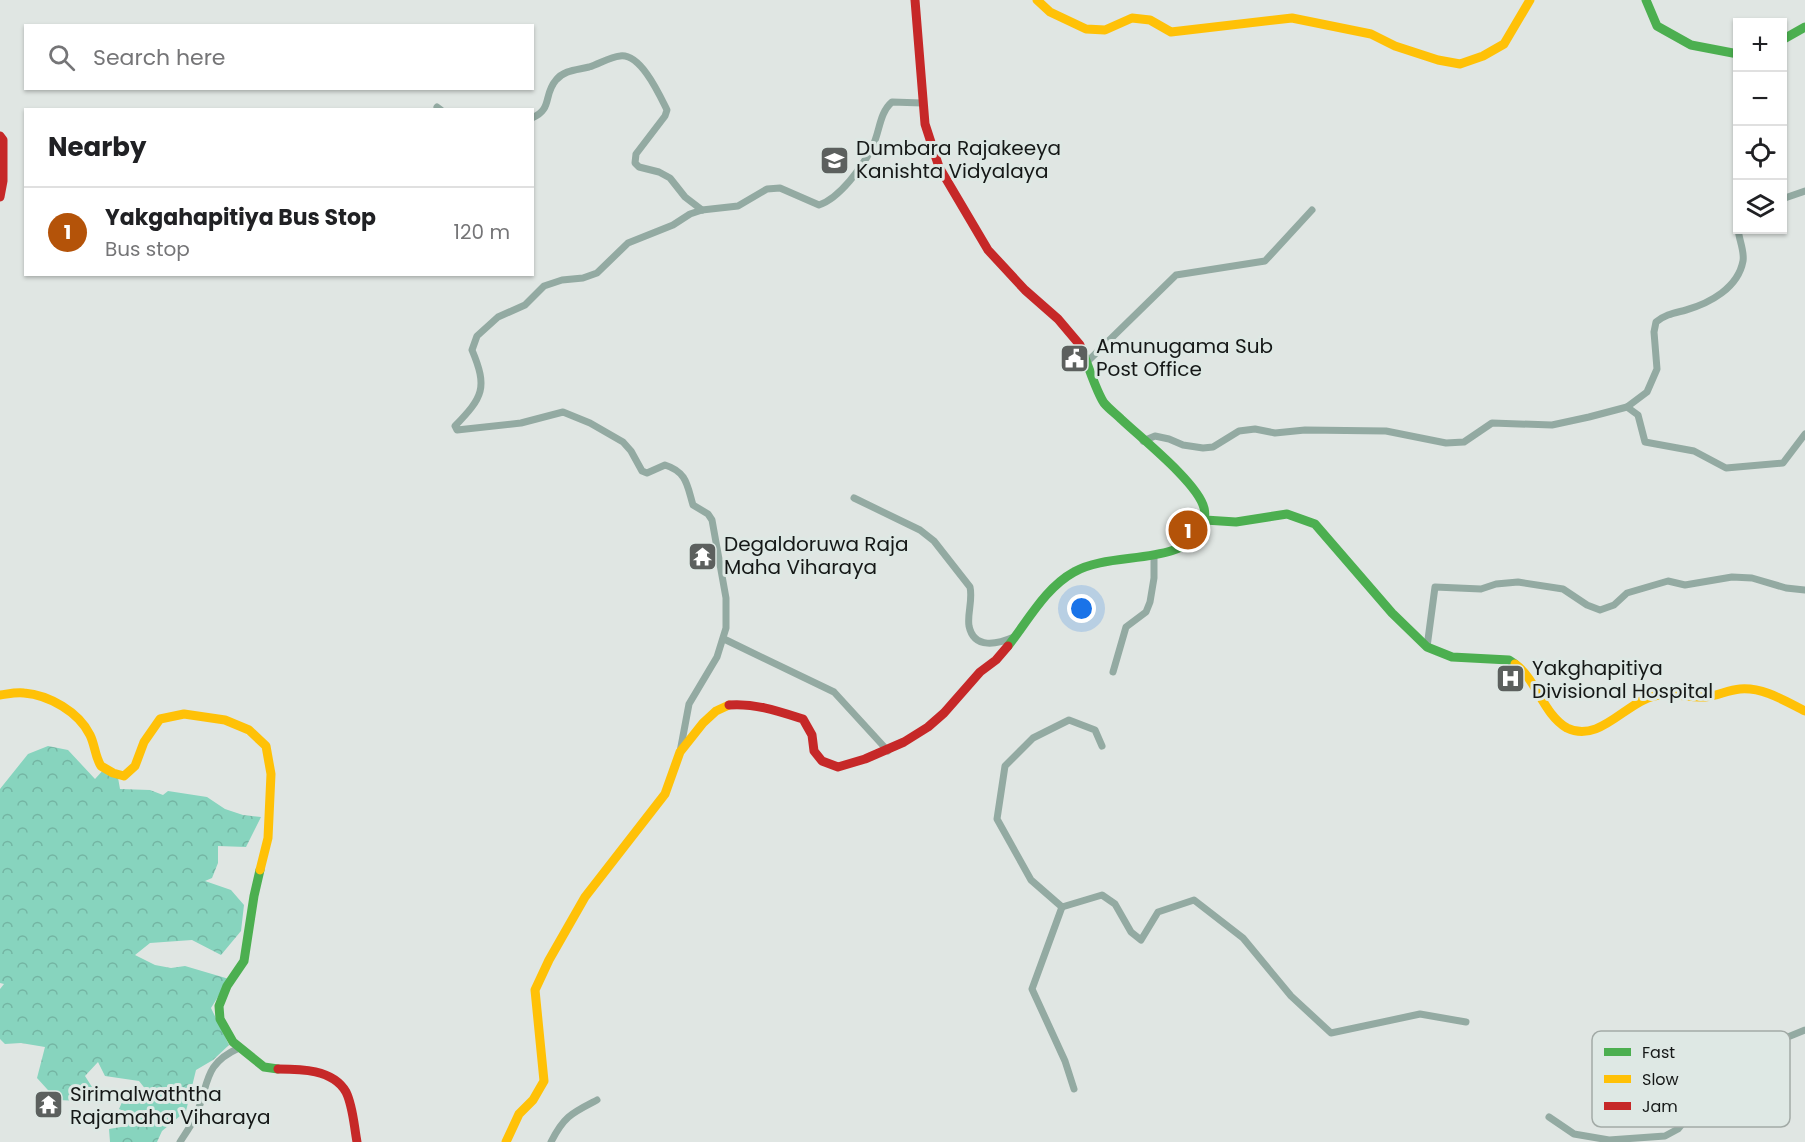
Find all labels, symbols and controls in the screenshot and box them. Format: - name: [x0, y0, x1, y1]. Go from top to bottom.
- map controls: [1733, 18, 1787, 234]
- button: +: [1733, 18, 1787, 72]
- search box: [24, 24, 534, 90]
- icon: search: [45, 41, 78, 74]
- text: Search here: [93, 42, 226, 73]
- button: −: [1733, 72, 1787, 126]
- button: locate: [1733, 126, 1787, 180]
- text: Nearby: [48, 129, 146, 165]
- place label: Dumbara Rajakeeya Kanishta Vidyalaya: [856, 134, 1061, 185]
- school or university icon: Dumbara Rajakeeya Kanishta Vidyalaya: [819, 144, 851, 176]
- button: layers: [1733, 180, 1787, 234]
- text: Yakgahapitiya Bus Stop: [105, 202, 376, 233]
- text: 1: [64, 218, 71, 246]
- text: 120 m: [454, 218, 510, 246]
- text: Bus stop: [105, 235, 190, 263]
- place label: Amunugama Sub Post Office: [1096, 332, 1273, 383]
- public building icon: Amunugama Sub Post Office: [1059, 342, 1091, 374]
- pin: 1: [1168, 508, 1208, 552]
- place label: Degaldoruwa Raja Maha Viharaya: [724, 530, 909, 581]
- temple icon: Degaldoruwa Raja Maha Viharaya: [687, 540, 719, 572]
- your location: [1067, 594, 1096, 623]
- place label: Yakghapitiya Divisional Hospital: [1532, 654, 1713, 705]
- hospital icon: Yakghapitiya Divisional Hospital: [1495, 663, 1527, 695]
- legend: [1592, 1031, 1790, 1127]
- text: Fast: [1642, 1041, 1675, 1064]
- text: Slow: [1642, 1068, 1679, 1091]
- place label: Sirimalwaththa Rajamaha Viharaya: [70, 1080, 270, 1131]
- temple icon: Sirimalwaththa Rajamaha Viharaya: [33, 1089, 65, 1121]
- text: Jam: [1642, 1095, 1678, 1118]

